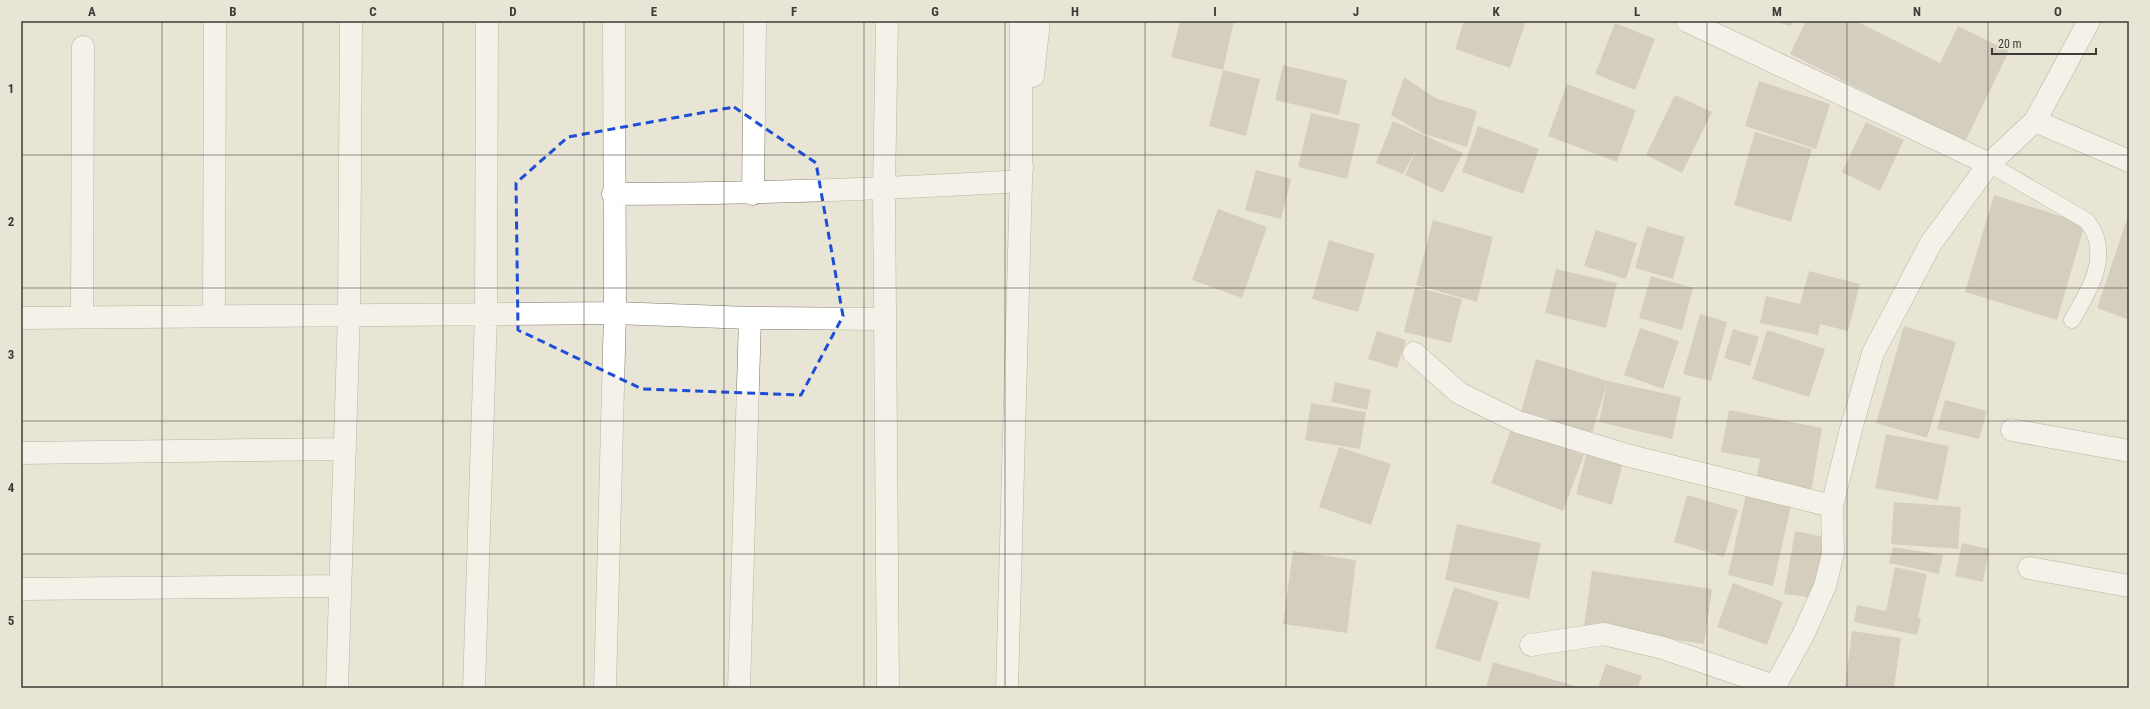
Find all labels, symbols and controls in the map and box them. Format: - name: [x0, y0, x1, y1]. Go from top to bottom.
- text: A: [88, 4, 96, 19]
- text: B: [229, 4, 237, 19]
- text: C: [369, 4, 377, 19]
- text: D: [509, 4, 517, 19]
- text: E: [651, 4, 658, 19]
- text: F: [791, 4, 797, 19]
- text: G: [931, 4, 939, 19]
- text: H: [1071, 4, 1079, 19]
- text: I: [1213, 4, 1217, 19]
- text: J: [1353, 4, 1359, 19]
- text: K: [1492, 4, 1500, 19]
- text: L: [1634, 4, 1640, 19]
- text: M: [1772, 4, 1782, 19]
- text: N: [1913, 4, 1921, 19]
- text: O: [2054, 4, 2062, 19]
- scale bar: [1992, 30, 2096, 56]
- text: 20 m: [1998, 37, 2022, 51]
- text: 1: [8, 81, 14, 96]
- text: 2: [8, 214, 15, 229]
- text: 3: [8, 347, 14, 362]
- text: 4: [8, 480, 15, 495]
- text: 5: [8, 613, 15, 628]

